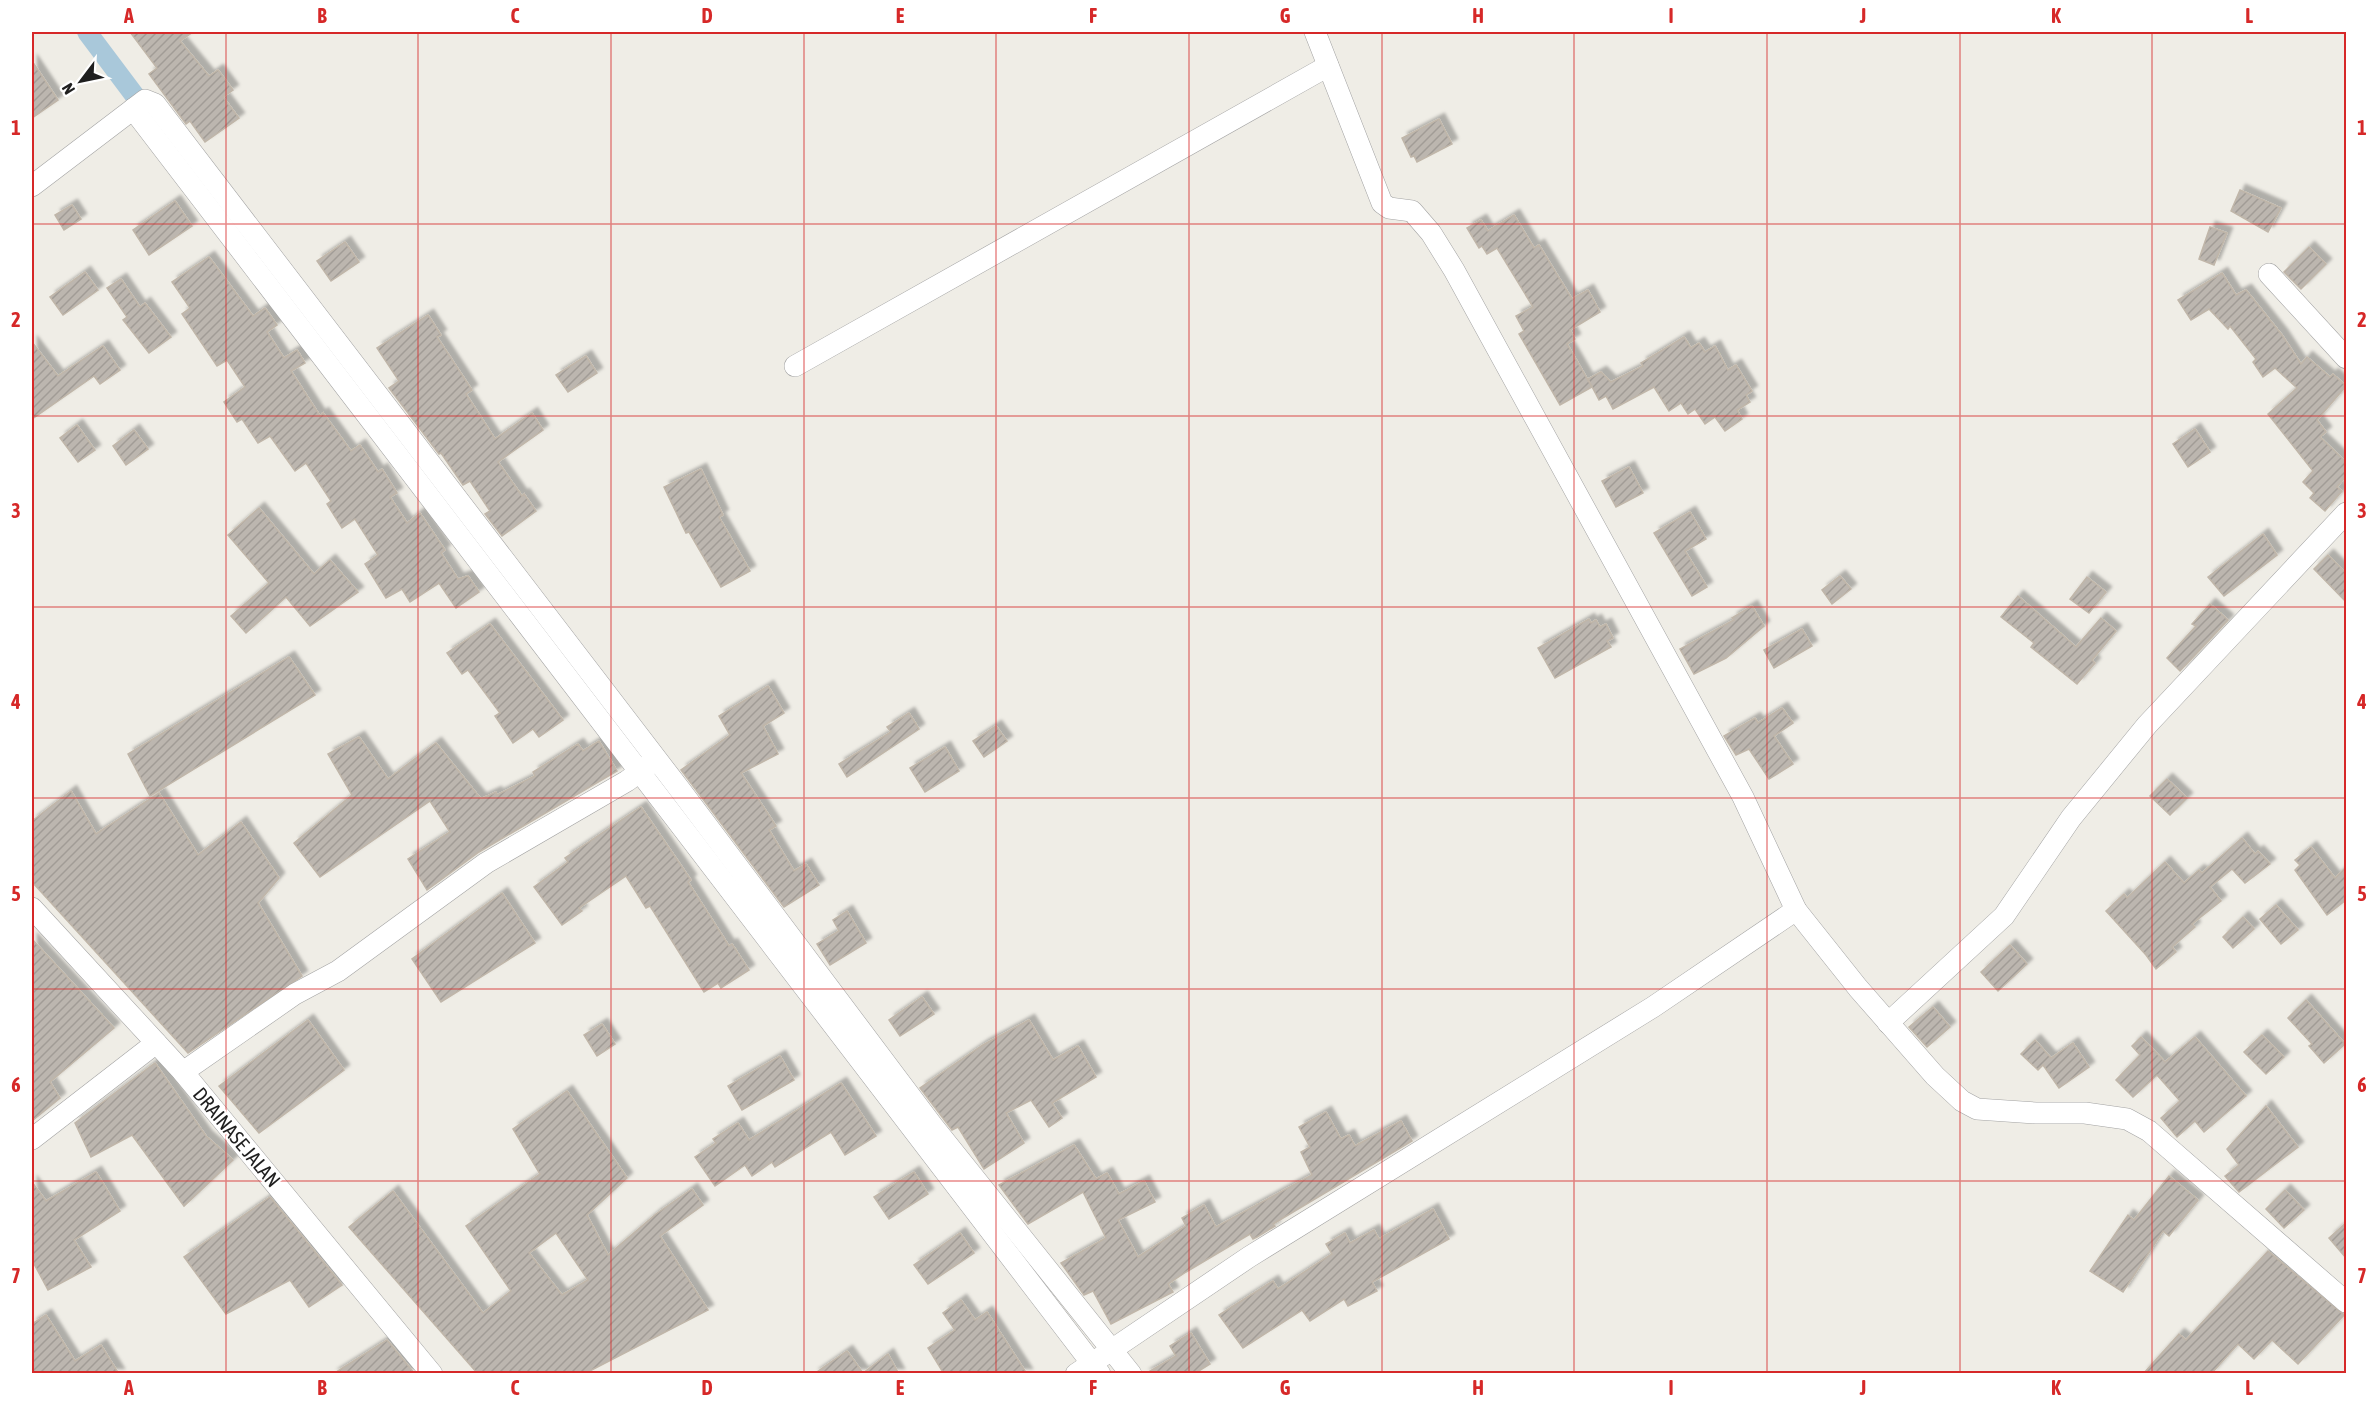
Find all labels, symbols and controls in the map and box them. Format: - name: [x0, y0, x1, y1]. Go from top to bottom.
- text: A: [123, 4, 134, 27]
- text: B: [317, 4, 327, 27]
- text: C: [511, 4, 520, 27]
- text: D: [701, 4, 713, 27]
- text: E: [896, 4, 905, 27]
- text: F: [1089, 4, 1097, 27]
- text: G: [1280, 4, 1291, 27]
- text: H: [1472, 4, 1484, 27]
- text: I: [1668, 4, 1674, 27]
- text: J: [1859, 4, 1866, 27]
- text: K: [2051, 4, 2061, 27]
- text: L: [2245, 4, 2253, 27]
- north arrow: [51, 51, 111, 111]
- text: N: [58, 80, 78, 98]
- text: 1: [11, 116, 21, 139]
- text: 1: [2357, 116, 2367, 139]
- text: 2: [11, 308, 21, 331]
- text: 2: [2357, 308, 2367, 331]
- text: 3: [11, 499, 21, 522]
- text: 3: [2357, 499, 2367, 522]
- text: 4: [10, 690, 21, 713]
- text: 4: [2356, 690, 2367, 713]
- text: 5: [11, 882, 21, 905]
- text: 5: [2357, 882, 2367, 905]
- text: 6: [11, 1073, 21, 1096]
- text: 6: [2357, 1073, 2367, 1096]
- street label: DRAINASE JALAN: [189, 1083, 285, 1191]
- text: 7: [11, 1264, 21, 1287]
- text: 7: [2357, 1264, 2367, 1287]
- text: A: [123, 1376, 134, 1399]
- text: B: [317, 1376, 327, 1399]
- text: C: [511, 1376, 520, 1399]
- text: D: [701, 1376, 713, 1399]
- text: E: [896, 1376, 905, 1399]
- text: F: [1089, 1376, 1097, 1399]
- text: G: [1280, 1376, 1291, 1399]
- text: H: [1472, 1376, 1484, 1399]
- text: I: [1668, 1376, 1674, 1399]
- text: J: [1859, 1376, 1866, 1399]
- text: K: [2051, 1376, 2061, 1399]
- text: L: [2245, 1376, 2253, 1399]

